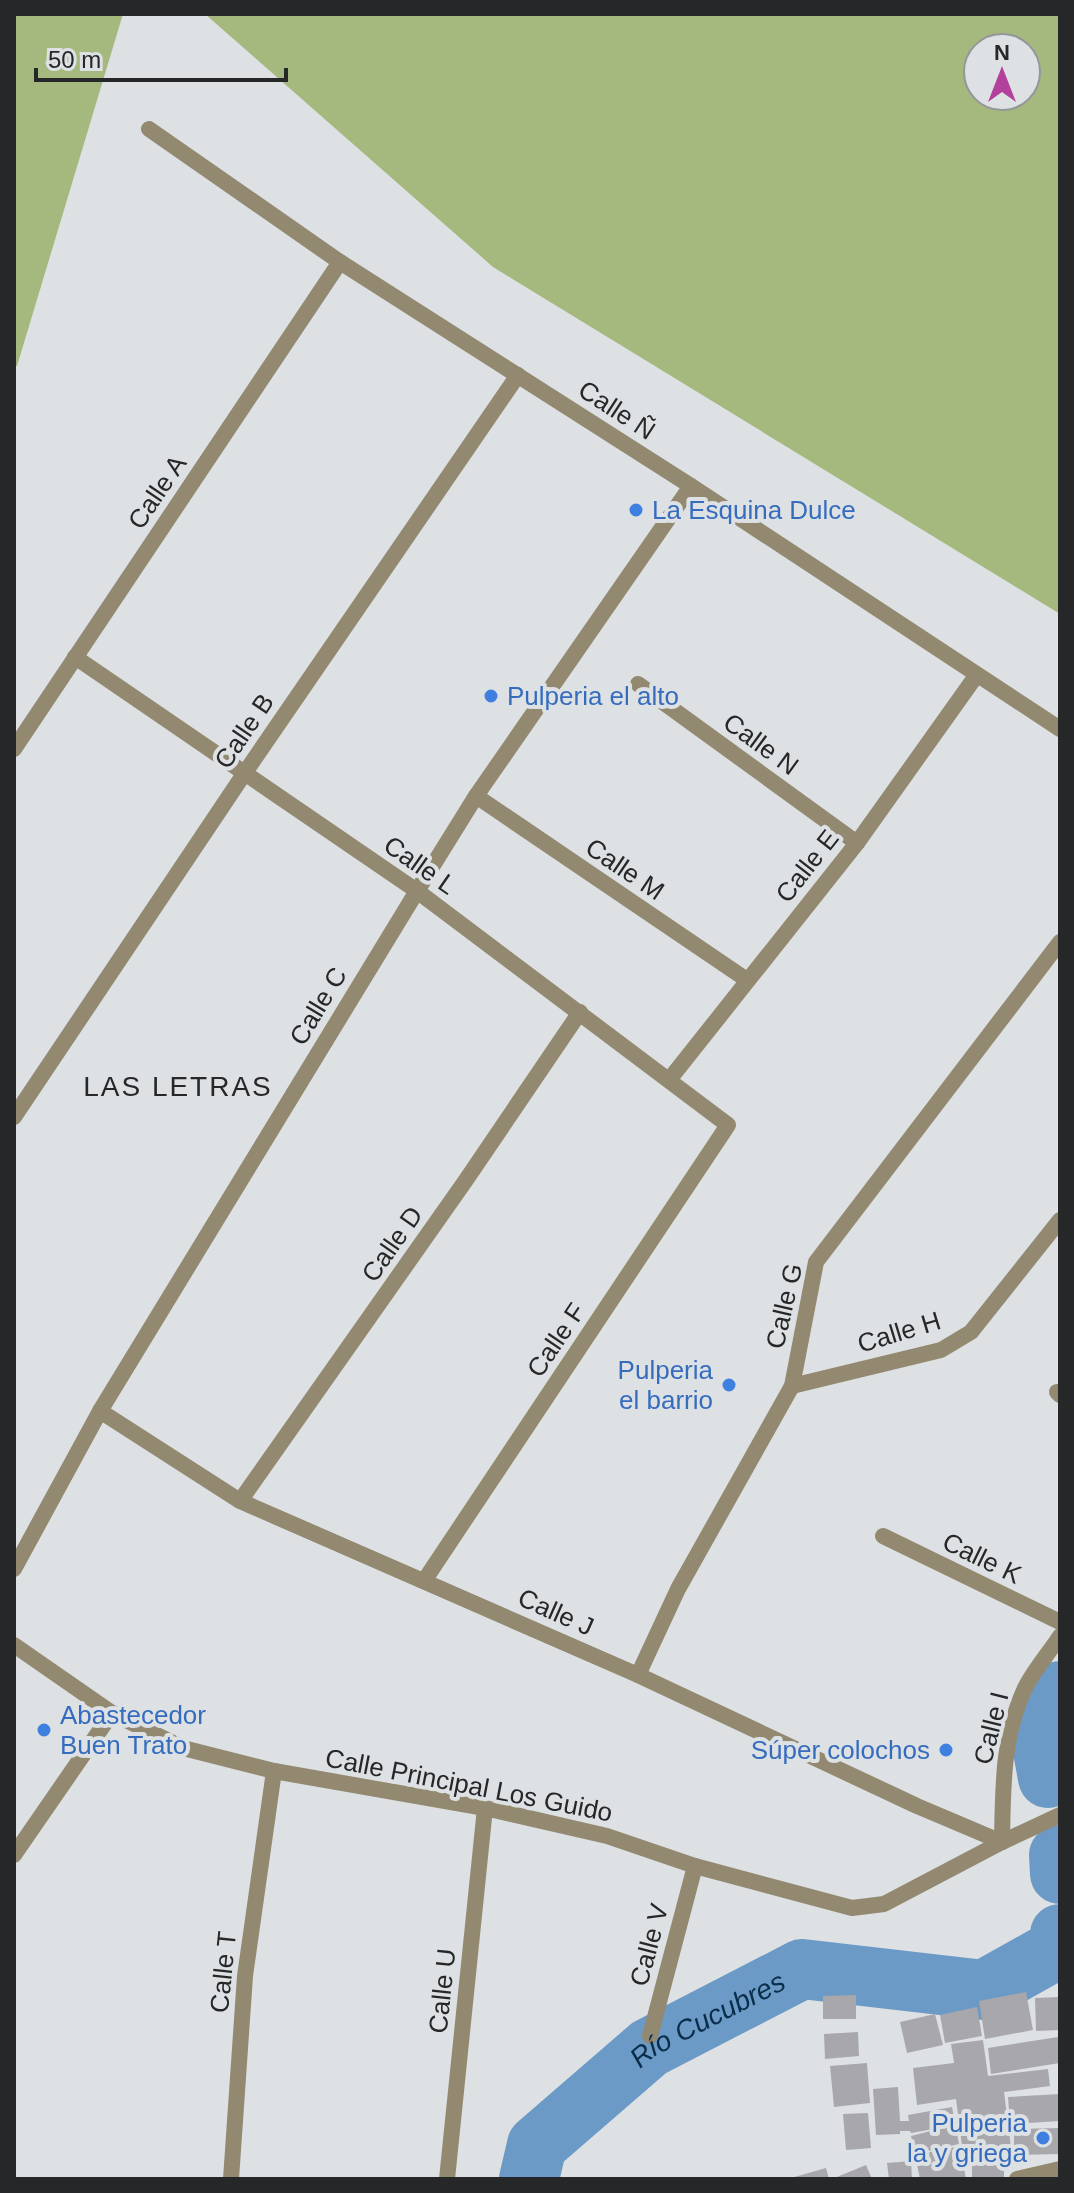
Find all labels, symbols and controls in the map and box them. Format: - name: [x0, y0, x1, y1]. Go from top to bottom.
- scale bar: [36, 32, 286, 82]
- north arrow: [962, 32, 1042, 112]
- text: N: [994, 40, 1010, 65]
- text: 50 m: [48, 46, 101, 73]
- street label: Calle Ñ: [573, 374, 661, 446]
- street label: Calle A: [122, 449, 193, 535]
- place label: La Esquina Dulce: [652, 495, 856, 525]
- marker: La Esquina Dulce: [627, 501, 645, 519]
- place label: Pulperia el alto: [507, 681, 679, 711]
- marker: Pulperia el alto: [482, 687, 500, 705]
- street label: Calle B: [208, 688, 280, 774]
- street label: Calle N: [718, 707, 804, 781]
- street label: Calle E: [769, 824, 845, 908]
- street label: Calle L: [378, 830, 462, 900]
- street label: Calle M: [580, 832, 670, 906]
- street label: Calle C: [283, 962, 353, 1050]
- district label: LAS LETRAS: [83, 1071, 273, 1102]
- street label: Calle D: [355, 1200, 429, 1288]
- street label: Calle G: [760, 1260, 808, 1352]
- street label: Calle F: [521, 1297, 591, 1383]
- street label: Calle H: [854, 1305, 944, 1359]
- place label: Pulperia el barrio: [618, 1355, 714, 1415]
- marker: Pulperia el barrio: [720, 1376, 738, 1394]
- street label: Calle K: [938, 1526, 1027, 1590]
- street label: Calle J: [514, 1582, 598, 1642]
- street label: Calle I: [968, 1689, 1014, 1767]
- place label: Abastecedor Buen Trato: [60, 1700, 206, 1760]
- marker: Abastecedor Buen Trato: [35, 1721, 53, 1739]
- place label: Súper colochos: [751, 1735, 930, 1765]
- marker: Súper colochos: [937, 1741, 955, 1759]
- street label: Calle Principal Los Guido: [323, 1742, 615, 1828]
- street label: Calle V: [624, 1900, 675, 1989]
- street label: Calle T: [204, 1930, 242, 2014]
- street label: Calle U: [423, 1947, 461, 2035]
- water label: Río Cucubres: [624, 1966, 790, 2074]
- place label: Pulperia la y griega: [907, 2108, 1028, 2168]
- marker: Pulperia la y griega: [1034, 2129, 1052, 2147]

